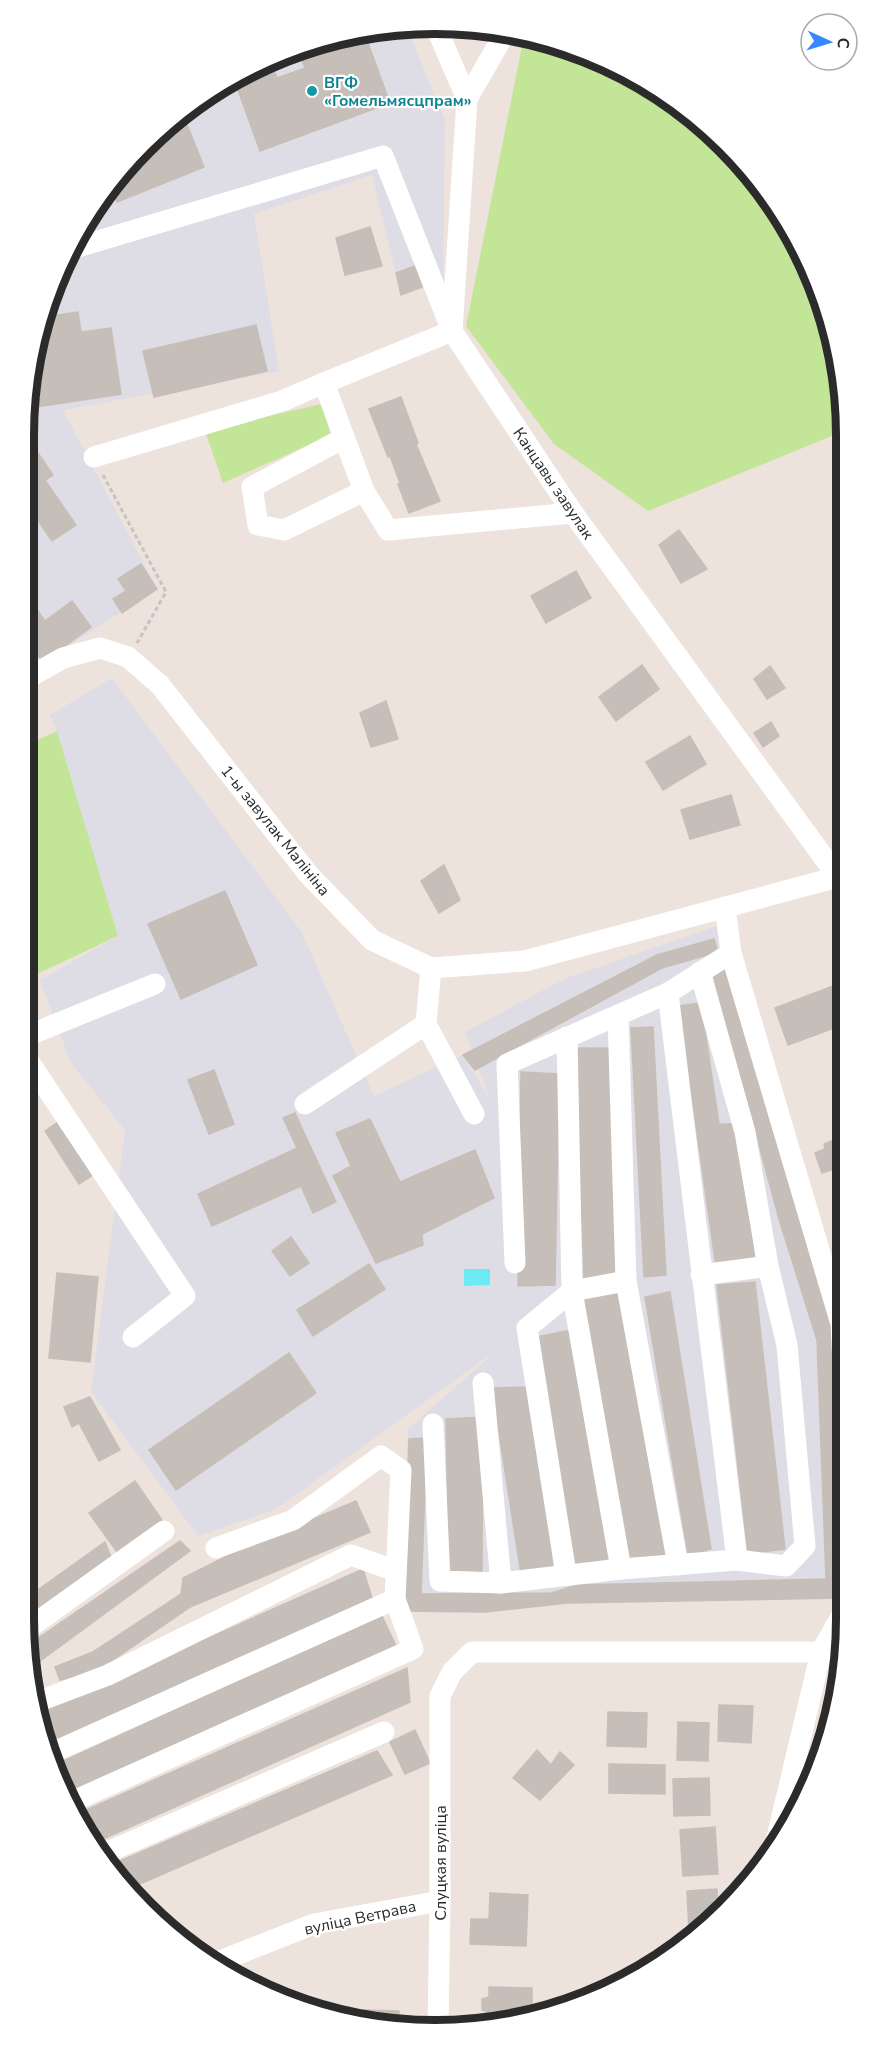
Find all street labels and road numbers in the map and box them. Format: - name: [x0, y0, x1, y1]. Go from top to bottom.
- street label: Канцавы завулак: [508, 423, 599, 544]
- street label: 1-ы завулак Малініна: [216, 761, 335, 901]
- street label: Слуцкая вуліца: [430, 1805, 452, 1921]
- street label: вуліца Ветрава: [302, 1895, 418, 1941]

